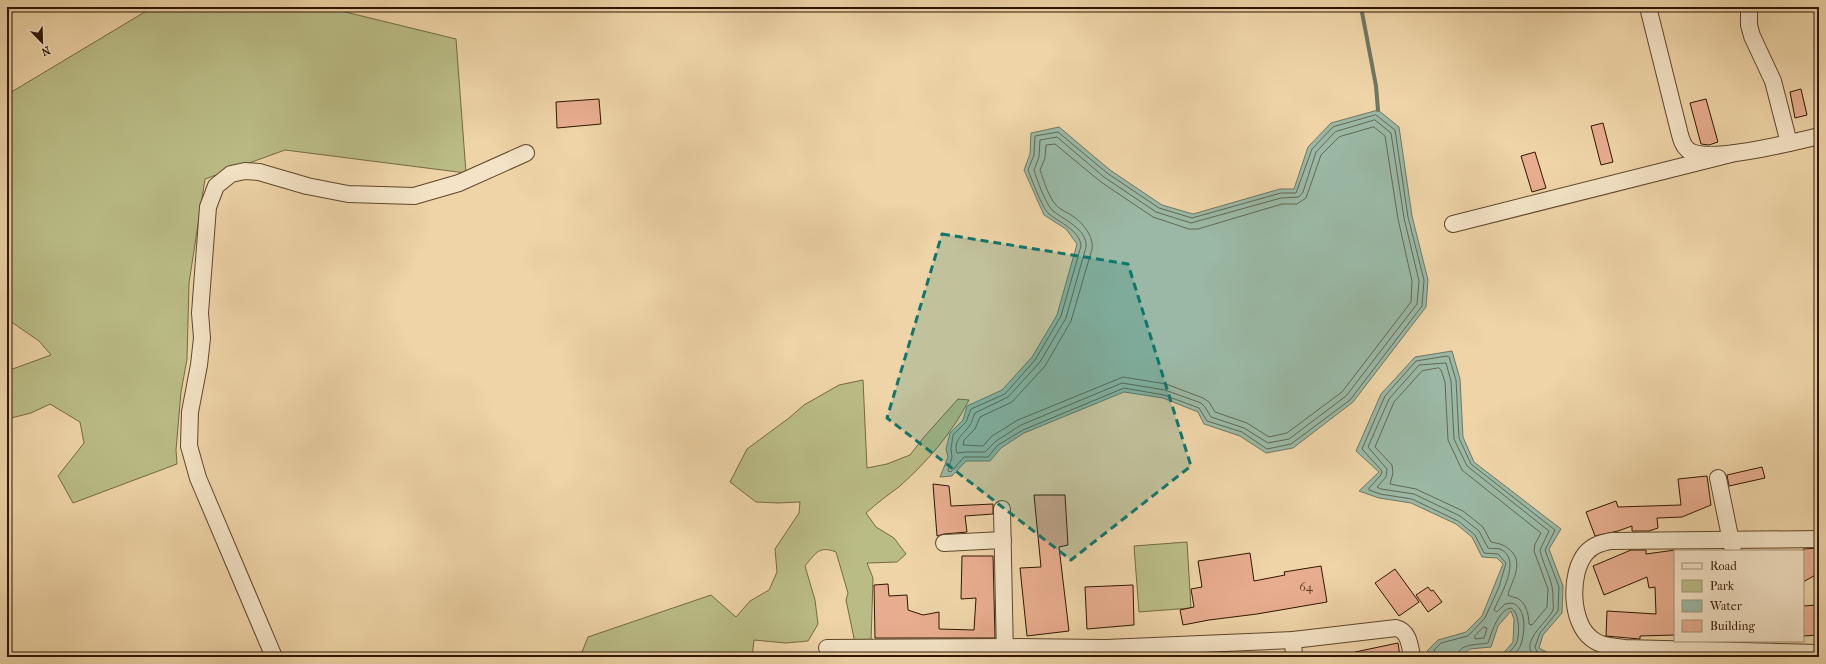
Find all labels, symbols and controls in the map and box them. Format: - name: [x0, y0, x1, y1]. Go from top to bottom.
- north arrow: [22, 22, 62, 62]
- text: N: [39, 43, 52, 59]
- legend: [1674, 550, 1804, 642]
- text: Road: [1710, 559, 1737, 573]
- text: Park: [1710, 579, 1735, 593]
- house number: 64: [1299, 580, 1314, 594]
- text: Water: [1709, 599, 1743, 613]
- text: Building: [1710, 619, 1755, 633]

